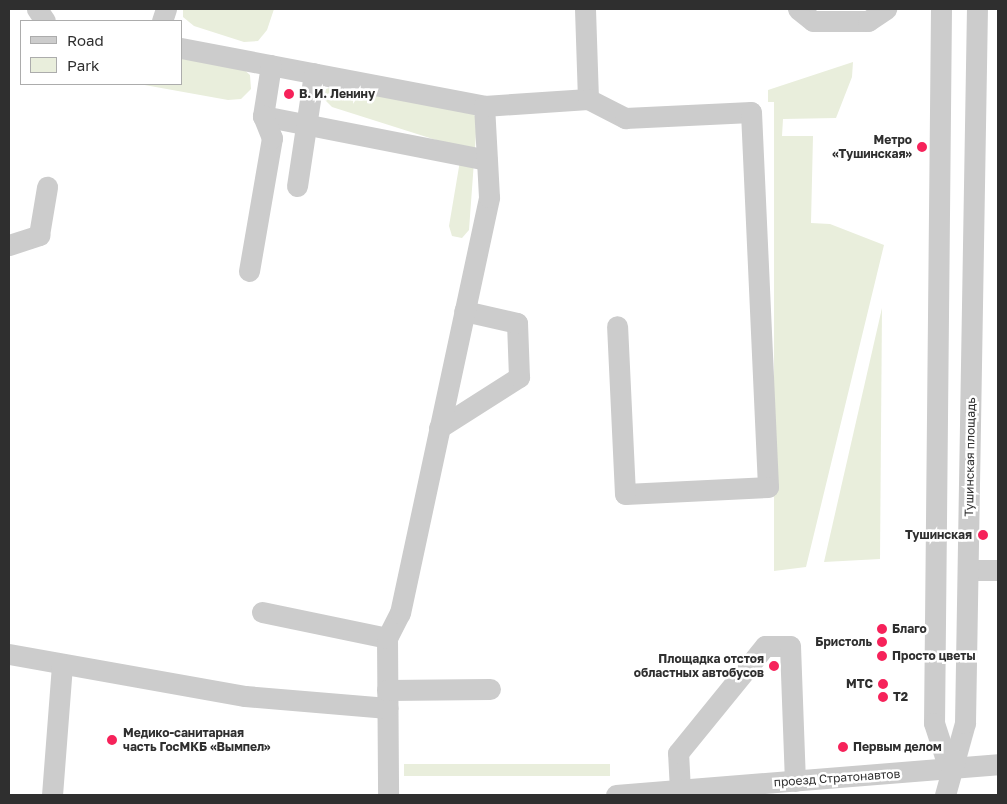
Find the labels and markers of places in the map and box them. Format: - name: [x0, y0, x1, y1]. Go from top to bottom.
- place label: В. И. Ленину: [299, 87, 375, 101]
- marker: В. И. Ленину: [283, 88, 295, 100]
- place label: Метро «Тушинская»: [832, 133, 912, 161]
- marker: Метро «Тушинская»: [916, 141, 928, 153]
- place label: Тушинская: [905, 528, 972, 542]
- marker: Тушинская: [976, 528, 990, 542]
- place label: Благо: [892, 622, 927, 636]
- marker: Благо: [876, 623, 888, 635]
- place label: Бристоль: [815, 635, 872, 649]
- marker: Бристоль: [876, 636, 888, 648]
- place label: Просто цветы: [892, 649, 976, 663]
- marker: Просто цветы: [876, 650, 888, 662]
- place label: Площадка отстоя областных автобусов: [634, 652, 764, 680]
- marker: Площадка отстоя областных автобусов: [768, 660, 780, 672]
- place label: МТС: [846, 677, 873, 691]
- marker: МТС: [877, 678, 889, 690]
- place label: T2: [893, 690, 908, 704]
- marker: T2: [877, 691, 889, 703]
- place label: Медико-санитарная часть ГосМКБ «Вымпел»: [123, 726, 271, 754]
- marker: Медико-санитарная часть ГосМКБ «Вымпел»: [105, 733, 119, 747]
- place label: Первым делом: [853, 740, 942, 754]
- marker: Первым делом: [837, 741, 849, 753]

